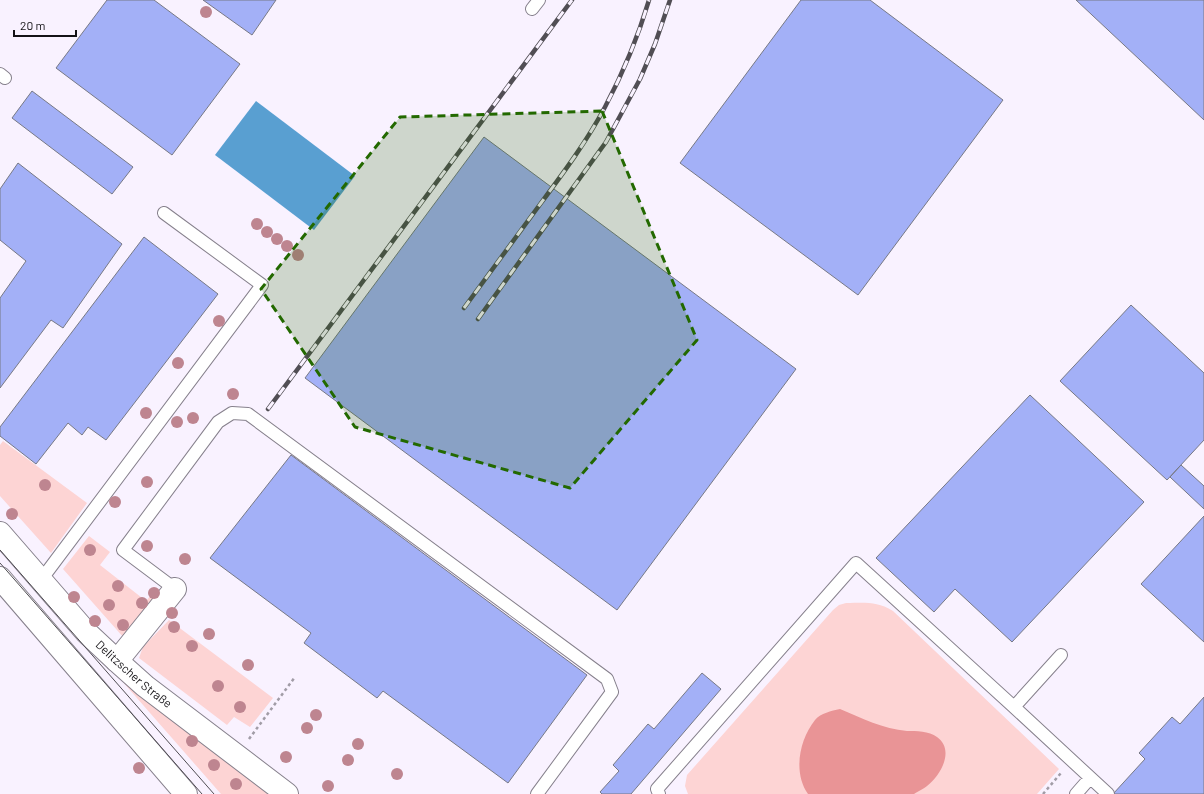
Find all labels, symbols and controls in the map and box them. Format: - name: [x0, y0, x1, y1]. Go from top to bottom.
- scale bar: [14, 12, 76, 38]
- text: 20 m: [20, 18, 46, 32]
- street label: Delitzscher Straße: [93, 637, 175, 710]

